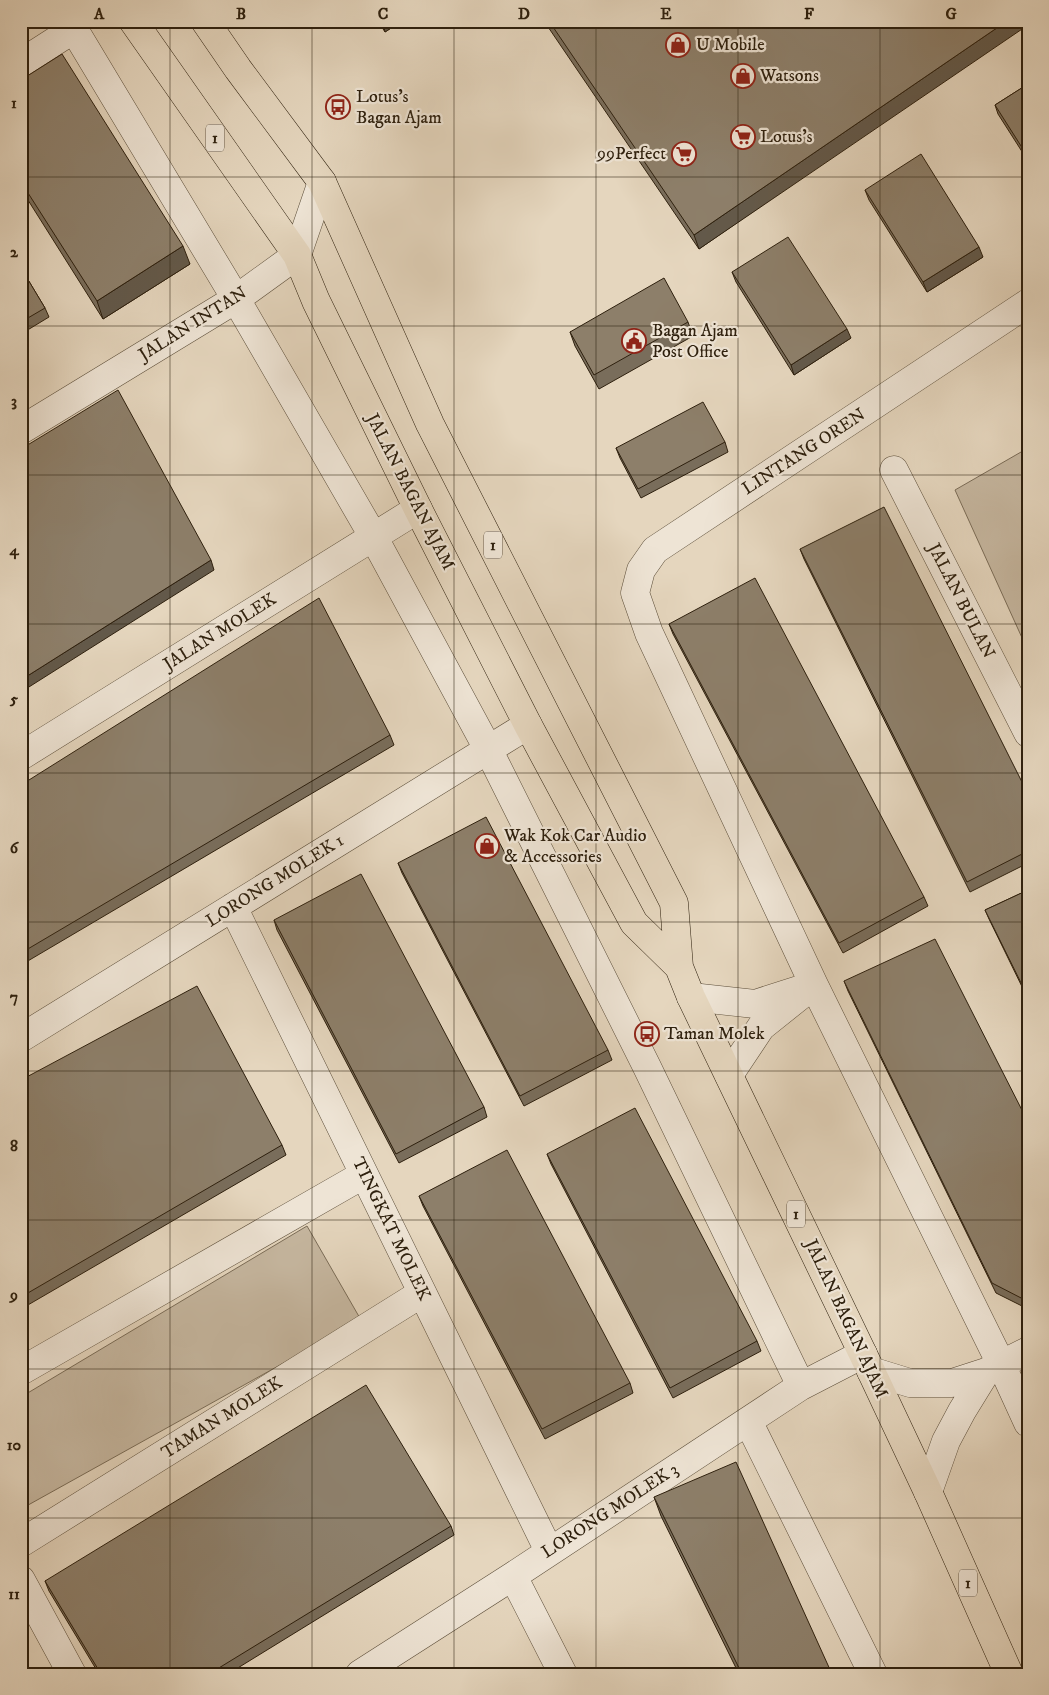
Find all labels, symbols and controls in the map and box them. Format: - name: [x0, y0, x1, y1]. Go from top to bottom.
- text: A: [93, 4, 105, 24]
- text: B: [236, 4, 246, 24]
- text: C: [378, 4, 388, 24]
- text: D: [518, 4, 530, 24]
- text: E: [660, 4, 672, 24]
- text: F: [804, 4, 814, 24]
- text: G: [945, 4, 957, 24]
- shop icon: U Mobile: [665, 32, 691, 58]
- place label: U Mobile: [696, 34, 765, 56]
- shop icon: Watsons: [730, 63, 756, 89]
- place label: Watsons: [759, 65, 819, 87]
- place label: Lotus's Bagan Ajam: [356, 86, 442, 129]
- text: 1: [11, 93, 17, 113]
- bus stop icon: Lotus's Bagan Ajam: [325, 94, 351, 120]
- supermarket icon: Lotus's: [730, 124, 756, 150]
- road number: 1: [206, 125, 224, 152]
- place label: Lotus's: [760, 126, 813, 148]
- supermarket icon: 99Perfect: [671, 141, 697, 167]
- place label: 99Perfect: [596, 143, 666, 165]
- text: 2: [10, 242, 19, 262]
- street label: JALAN INTAN: [133, 282, 251, 367]
- place label: Bagan Ajam Post Office: [652, 320, 738, 363]
- public building icon: Bagan Ajam Post Office: [621, 328, 647, 354]
- text: 3: [11, 391, 17, 411]
- street label: LINTANG OREN: [738, 404, 870, 500]
- street label: JALAN BAGAN AJAM: [360, 408, 459, 574]
- road number: 1: [484, 532, 502, 558]
- street label: JALAN BULAN: [922, 538, 1000, 663]
- text: 4: [8, 540, 19, 560]
- street label: JALAN MOLEK: [158, 588, 281, 677]
- text: 5: [9, 689, 18, 709]
- place label: Wak Kok Car Audio & Accessories: [503, 825, 647, 868]
- street label: LORONG MOLEK 1: [202, 830, 348, 932]
- shop icon: Wak Kok Car Audio & Accessories: [474, 833, 500, 859]
- text: 6: [10, 838, 20, 858]
- text: 7: [10, 987, 18, 1007]
- bus stop icon: Taman Molek: [634, 1021, 660, 1047]
- place label: Taman Molek: [664, 1023, 765, 1045]
- text: 8: [10, 1136, 18, 1156]
- street label: TINGKAT MOLEK: [347, 1154, 435, 1304]
- road number: 1: [787, 1200, 805, 1228]
- street label: JALAN BAGAN AJAM: [799, 1234, 893, 1402]
- text: 9: [9, 1285, 18, 1305]
- street label: TAMAN MOLEK: [158, 1372, 287, 1464]
- text: 10: [7, 1435, 22, 1455]
- street label: LORONG MOLEK 3: [537, 1459, 683, 1563]
- road number: 1: [959, 1570, 977, 1596]
- text: 11: [8, 1584, 20, 1604]

